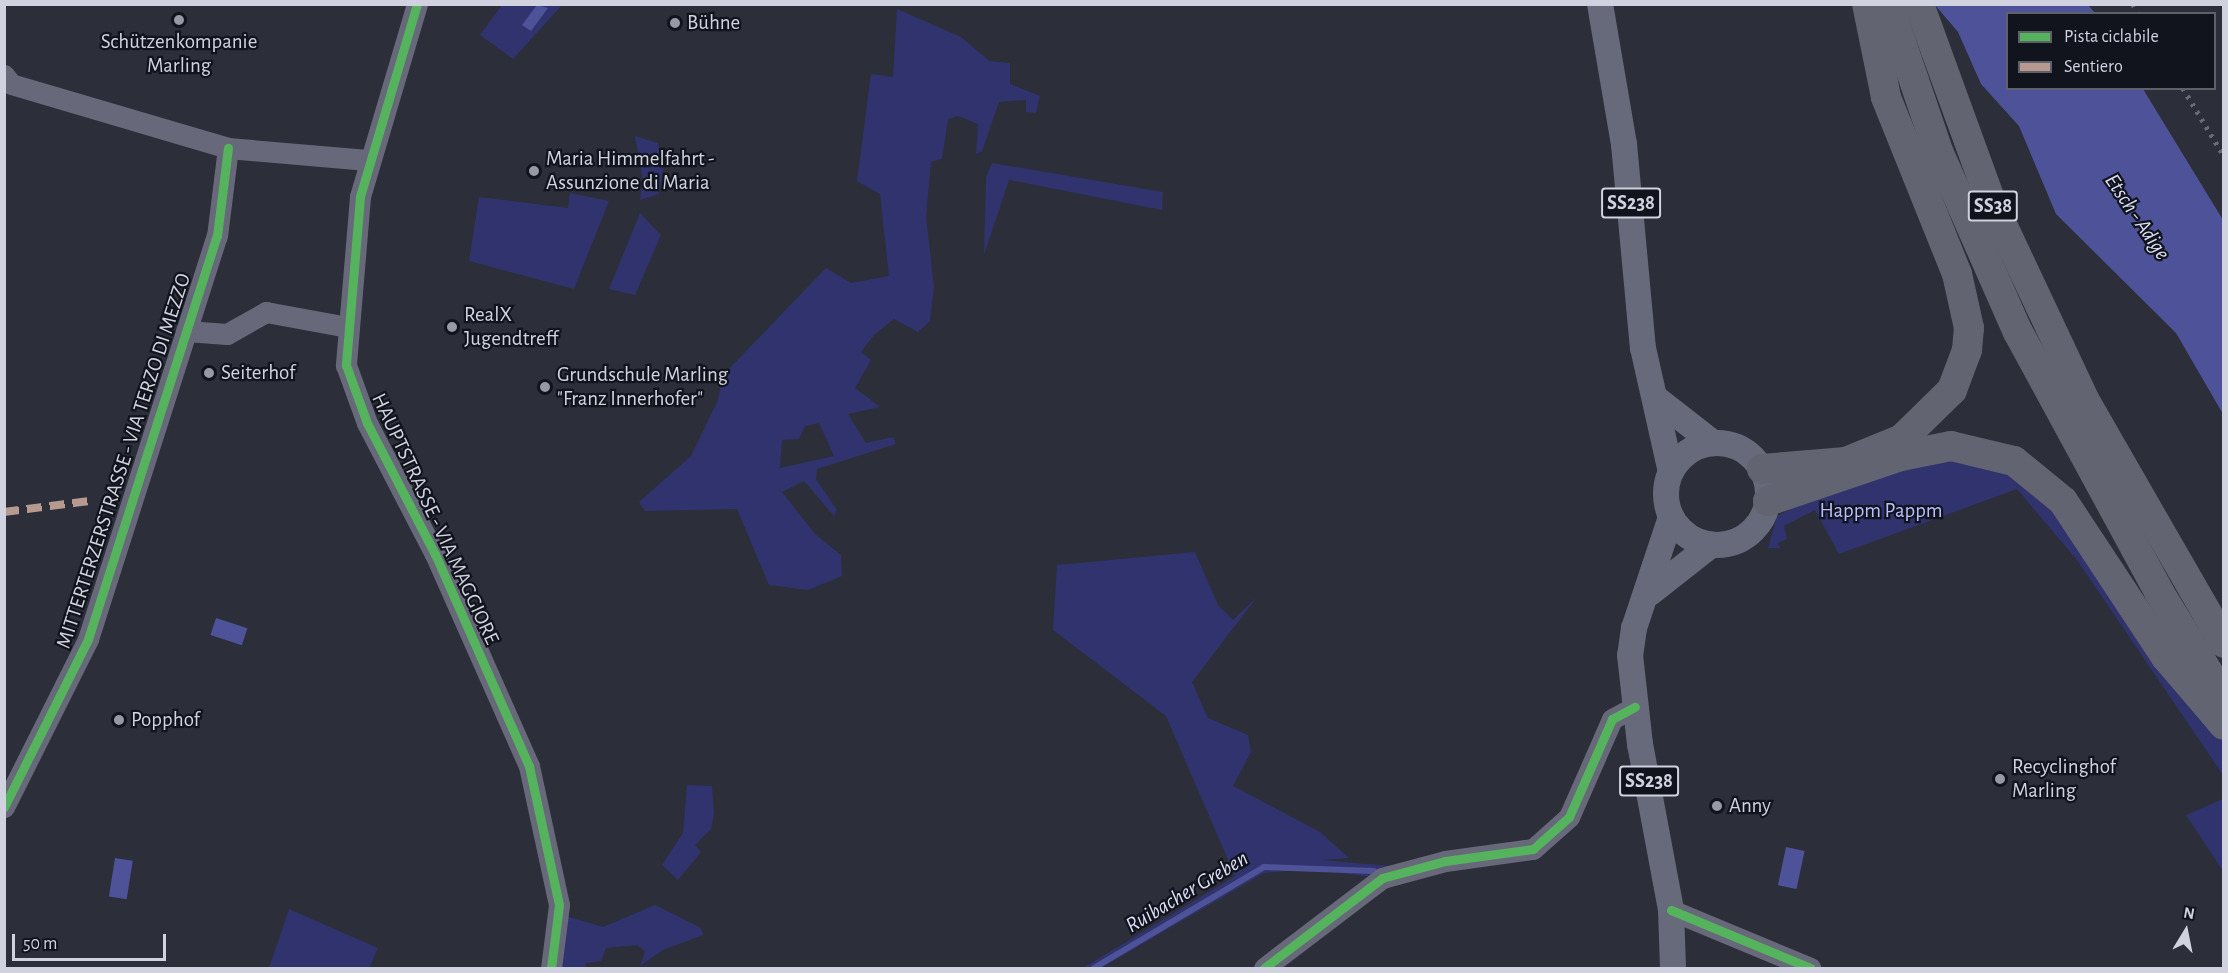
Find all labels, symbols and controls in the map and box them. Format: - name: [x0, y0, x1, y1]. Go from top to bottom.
- place label: Bühne: [687, 10, 740, 36]
- legend: [2006, 12, 2216, 90]
- marker: Schützenkompanie Marling: [172, 13, 186, 27]
- marker: Bühne: [668, 16, 682, 30]
- text: Pista ciclabile: [2064, 28, 2159, 46]
- place label: Schützenkompanie Marling: [101, 29, 257, 79]
- text: Sentiero: [2064, 58, 2123, 76]
- place label: Maria Himmelfahrt - Assunzione di Maria: [546, 146, 715, 196]
- marker: Maria Himmelfahrt - Assunzione di Maria: [527, 164, 541, 178]
- water label: Etsch - Adige: [2098, 169, 2176, 265]
- road number: SS238: [1601, 186, 1661, 220]
- road number: SS38: [1968, 189, 2018, 223]
- street label: MITTERTERZERSTRASSE - VIA TERZO DI MEZZO: [51, 270, 197, 652]
- place label: RealX Jugendtreff: [464, 302, 558, 352]
- marker: RealX Jugendtreff: [445, 320, 459, 334]
- place label: Seiterhof: [221, 360, 295, 386]
- place label: Grundschule Marling "Franz Innerhofer": [557, 362, 728, 412]
- marker: Seiterhof: [202, 366, 216, 380]
- marker: Grundschule Marling "Franz Innerhofer": [538, 380, 552, 394]
- street label: HAUPTSTRASSE - VIA MAGGIORE: [366, 389, 504, 649]
- park label: Happm Pappm: [1819, 498, 1943, 524]
- place label: Popphof: [131, 707, 200, 733]
- marker: Popphof: [112, 713, 126, 727]
- place label: Recyclinghof Marling: [2012, 754, 2116, 804]
- road number: SS238: [1619, 764, 1679, 798]
- marker: Recyclinghof Marling: [1993, 772, 2007, 786]
- place label: Anny: [1729, 793, 1771, 819]
- marker: Anny: [1710, 799, 1724, 813]
- water label: Ruibacher Greben: [1121, 845, 1253, 939]
- north arrow: [2156, 901, 2216, 961]
- text: N: [2182, 904, 2196, 922]
- scale bar: [15, 922, 170, 960]
- text: 50 m: [23, 935, 57, 953]

